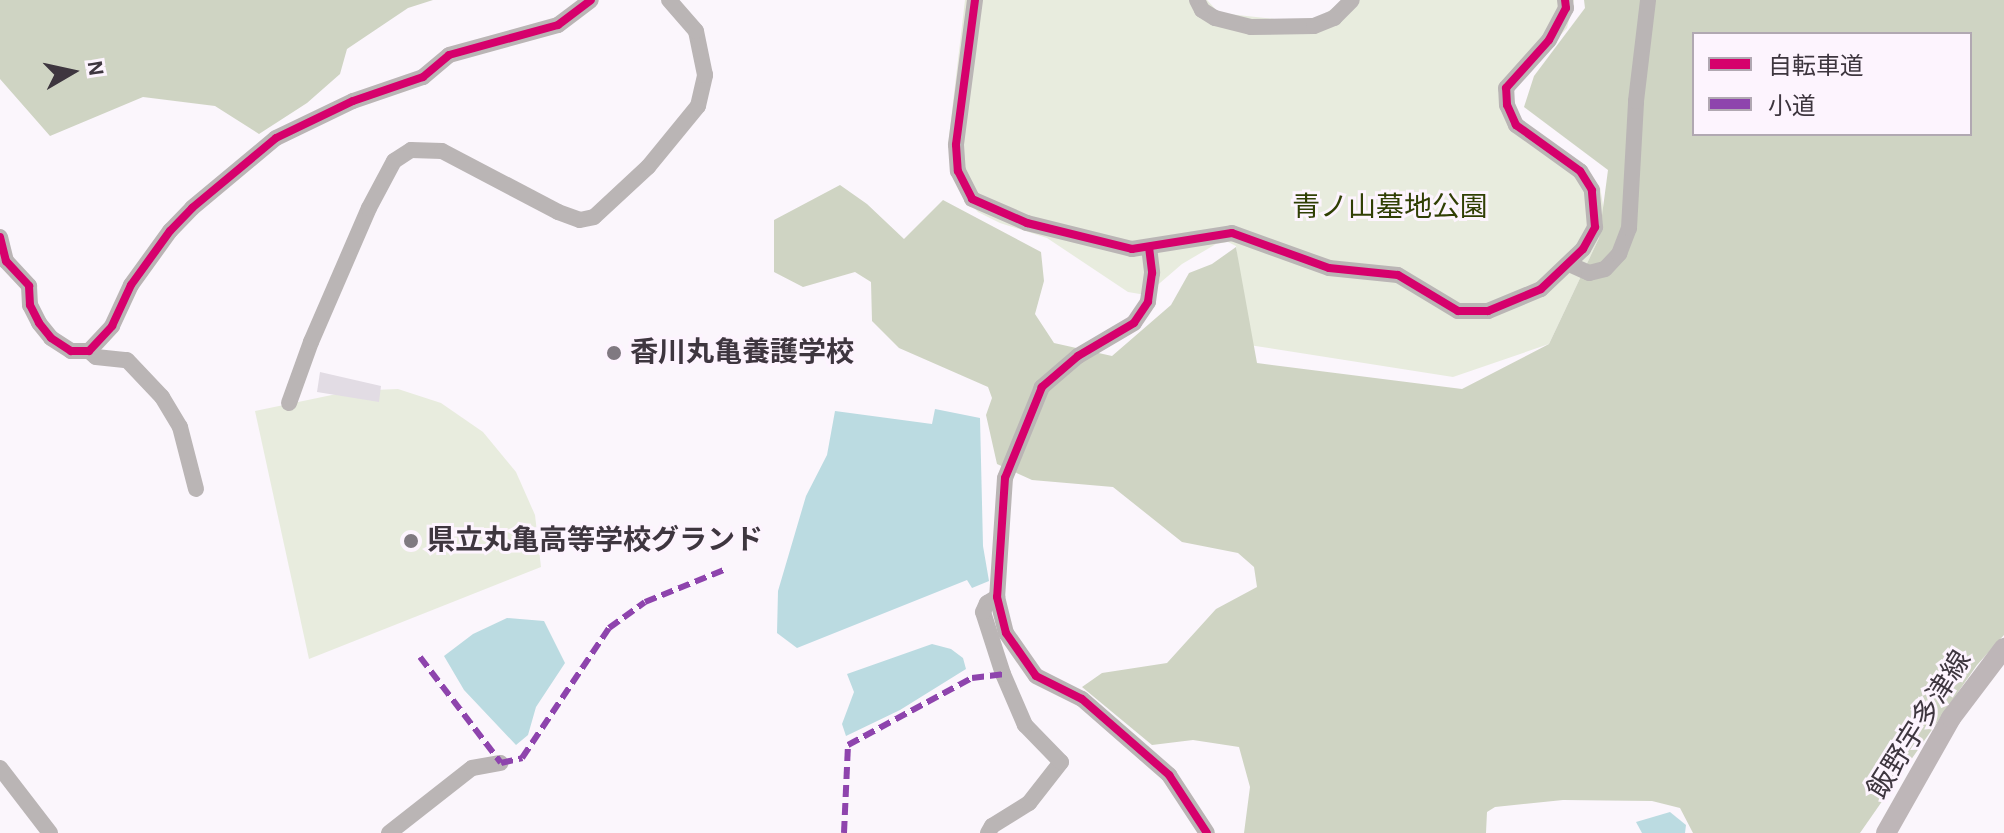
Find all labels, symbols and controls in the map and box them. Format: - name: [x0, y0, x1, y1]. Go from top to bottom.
- north arrow: [32, 32, 112, 112]
- legend: [1692, 32, 1972, 136]
- text: 自転車道: [1768, 55, 1864, 79]
- text: N: [84, 59, 108, 78]
- text: 小道: [1768, 95, 1816, 119]
- park label: 青ノ山墓地公園: [1292, 191, 1488, 225]
- place label: 香川丸亀養護学校: [630, 336, 854, 370]
- marker: 香川丸亀養護学校: [605, 344, 623, 362]
- place label: 県立丸亀高等学校グランド: [427, 524, 763, 558]
- marker: 県立丸亀高等学校グランド: [402, 532, 420, 550]
- street label: 飯野宇多津線: [1861, 645, 1979, 805]

